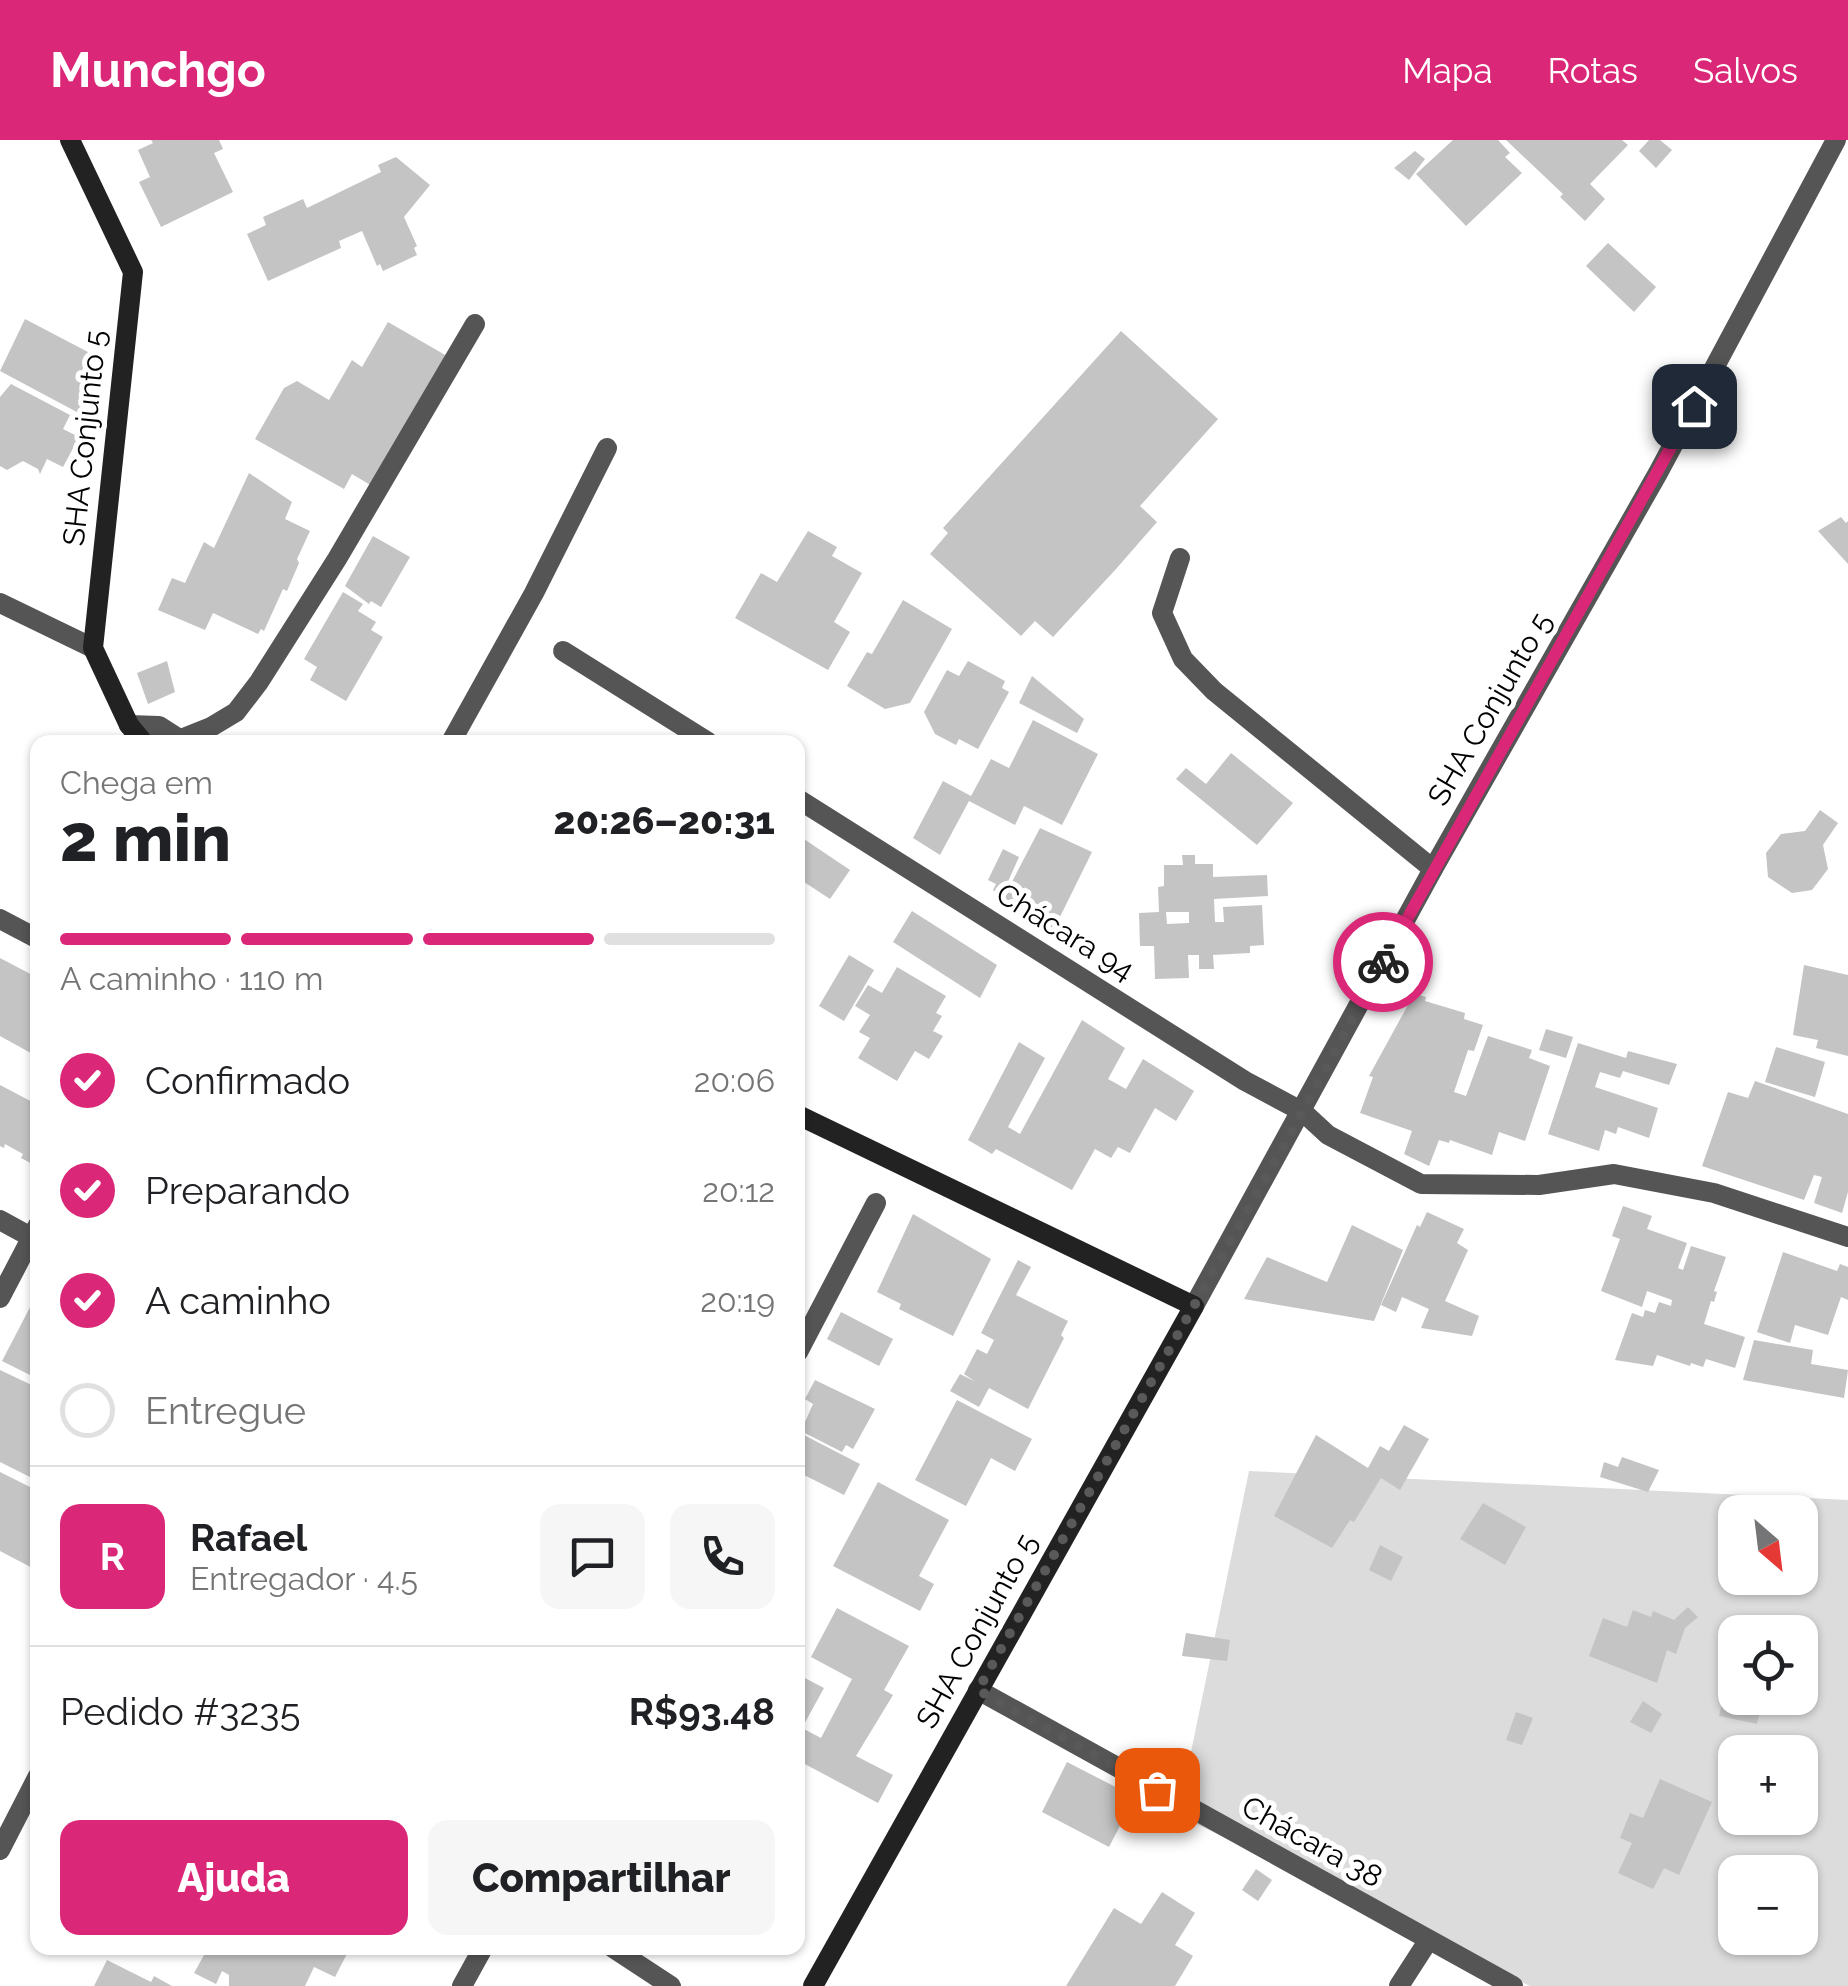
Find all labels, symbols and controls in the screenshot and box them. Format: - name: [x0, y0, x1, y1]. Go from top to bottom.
- text: Munchgo: [50, 42, 266, 98]
- text: Mapa: [1402, 50, 1492, 91]
- text: Rotas: [1547, 50, 1638, 91]
- text: Salvos: [1693, 50, 1798, 91]
- street label: SHA Conjunto 5: [56, 328, 113, 548]
- pin: [1652, 364, 1737, 449]
- icon: home: [1667, 379, 1722, 434]
- street label: SHA Conjunto 5: [1420, 606, 1559, 811]
- text: Chega em: [60, 764, 213, 801]
- text: 20:26–20:31: [554, 798, 775, 843]
- text: 2 min: [60, 800, 231, 876]
- street label: Chácara 94: [990, 875, 1141, 988]
- courier: [1333, 912, 1433, 1012]
- icon: bike: [1356, 935, 1411, 990]
- text: A caminho · 110 m: [60, 960, 323, 997]
- icon: check: [60, 1053, 115, 1108]
- text: Confirmado: [145, 1058, 350, 1103]
- text: 20:06: [694, 1062, 775, 1099]
- icon: check: [60, 1163, 115, 1218]
- text: Preparando: [145, 1168, 350, 1213]
- text: 20:12: [702, 1172, 775, 1209]
- icon: check: [60, 1273, 115, 1328]
- text: A caminho: [145, 1278, 331, 1323]
- text: 20:19: [700, 1282, 775, 1319]
- text: Entregue: [145, 1388, 306, 1433]
- north arrow: [1718, 1495, 1818, 1595]
- map controls: [1718, 1495, 1818, 1955]
- button: chat: [540, 1504, 645, 1609]
- button: phone: [670, 1504, 775, 1609]
- text: Rafael: [190, 1515, 307, 1560]
- street label: SHA Conjunto 5: [909, 1527, 1044, 1734]
- text: R: [100, 1534, 125, 1579]
- text: Entregador · 4.5: [190, 1560, 418, 1597]
- button: locate: [1718, 1615, 1818, 1715]
- text: Pedido #3235: [60, 1689, 300, 1734]
- text: R$93.48: [629, 1689, 775, 1734]
- button: +: [1718, 1735, 1818, 1835]
- pin: [1115, 1748, 1200, 1833]
- icon: bag: [1130, 1763, 1185, 1818]
- street label: Chácara 38: [1236, 1789, 1389, 1895]
- button: Ajuda: [60, 1820, 408, 1935]
- button: Compartilhar: [428, 1820, 775, 1935]
- button: −: [1718, 1855, 1818, 1955]

